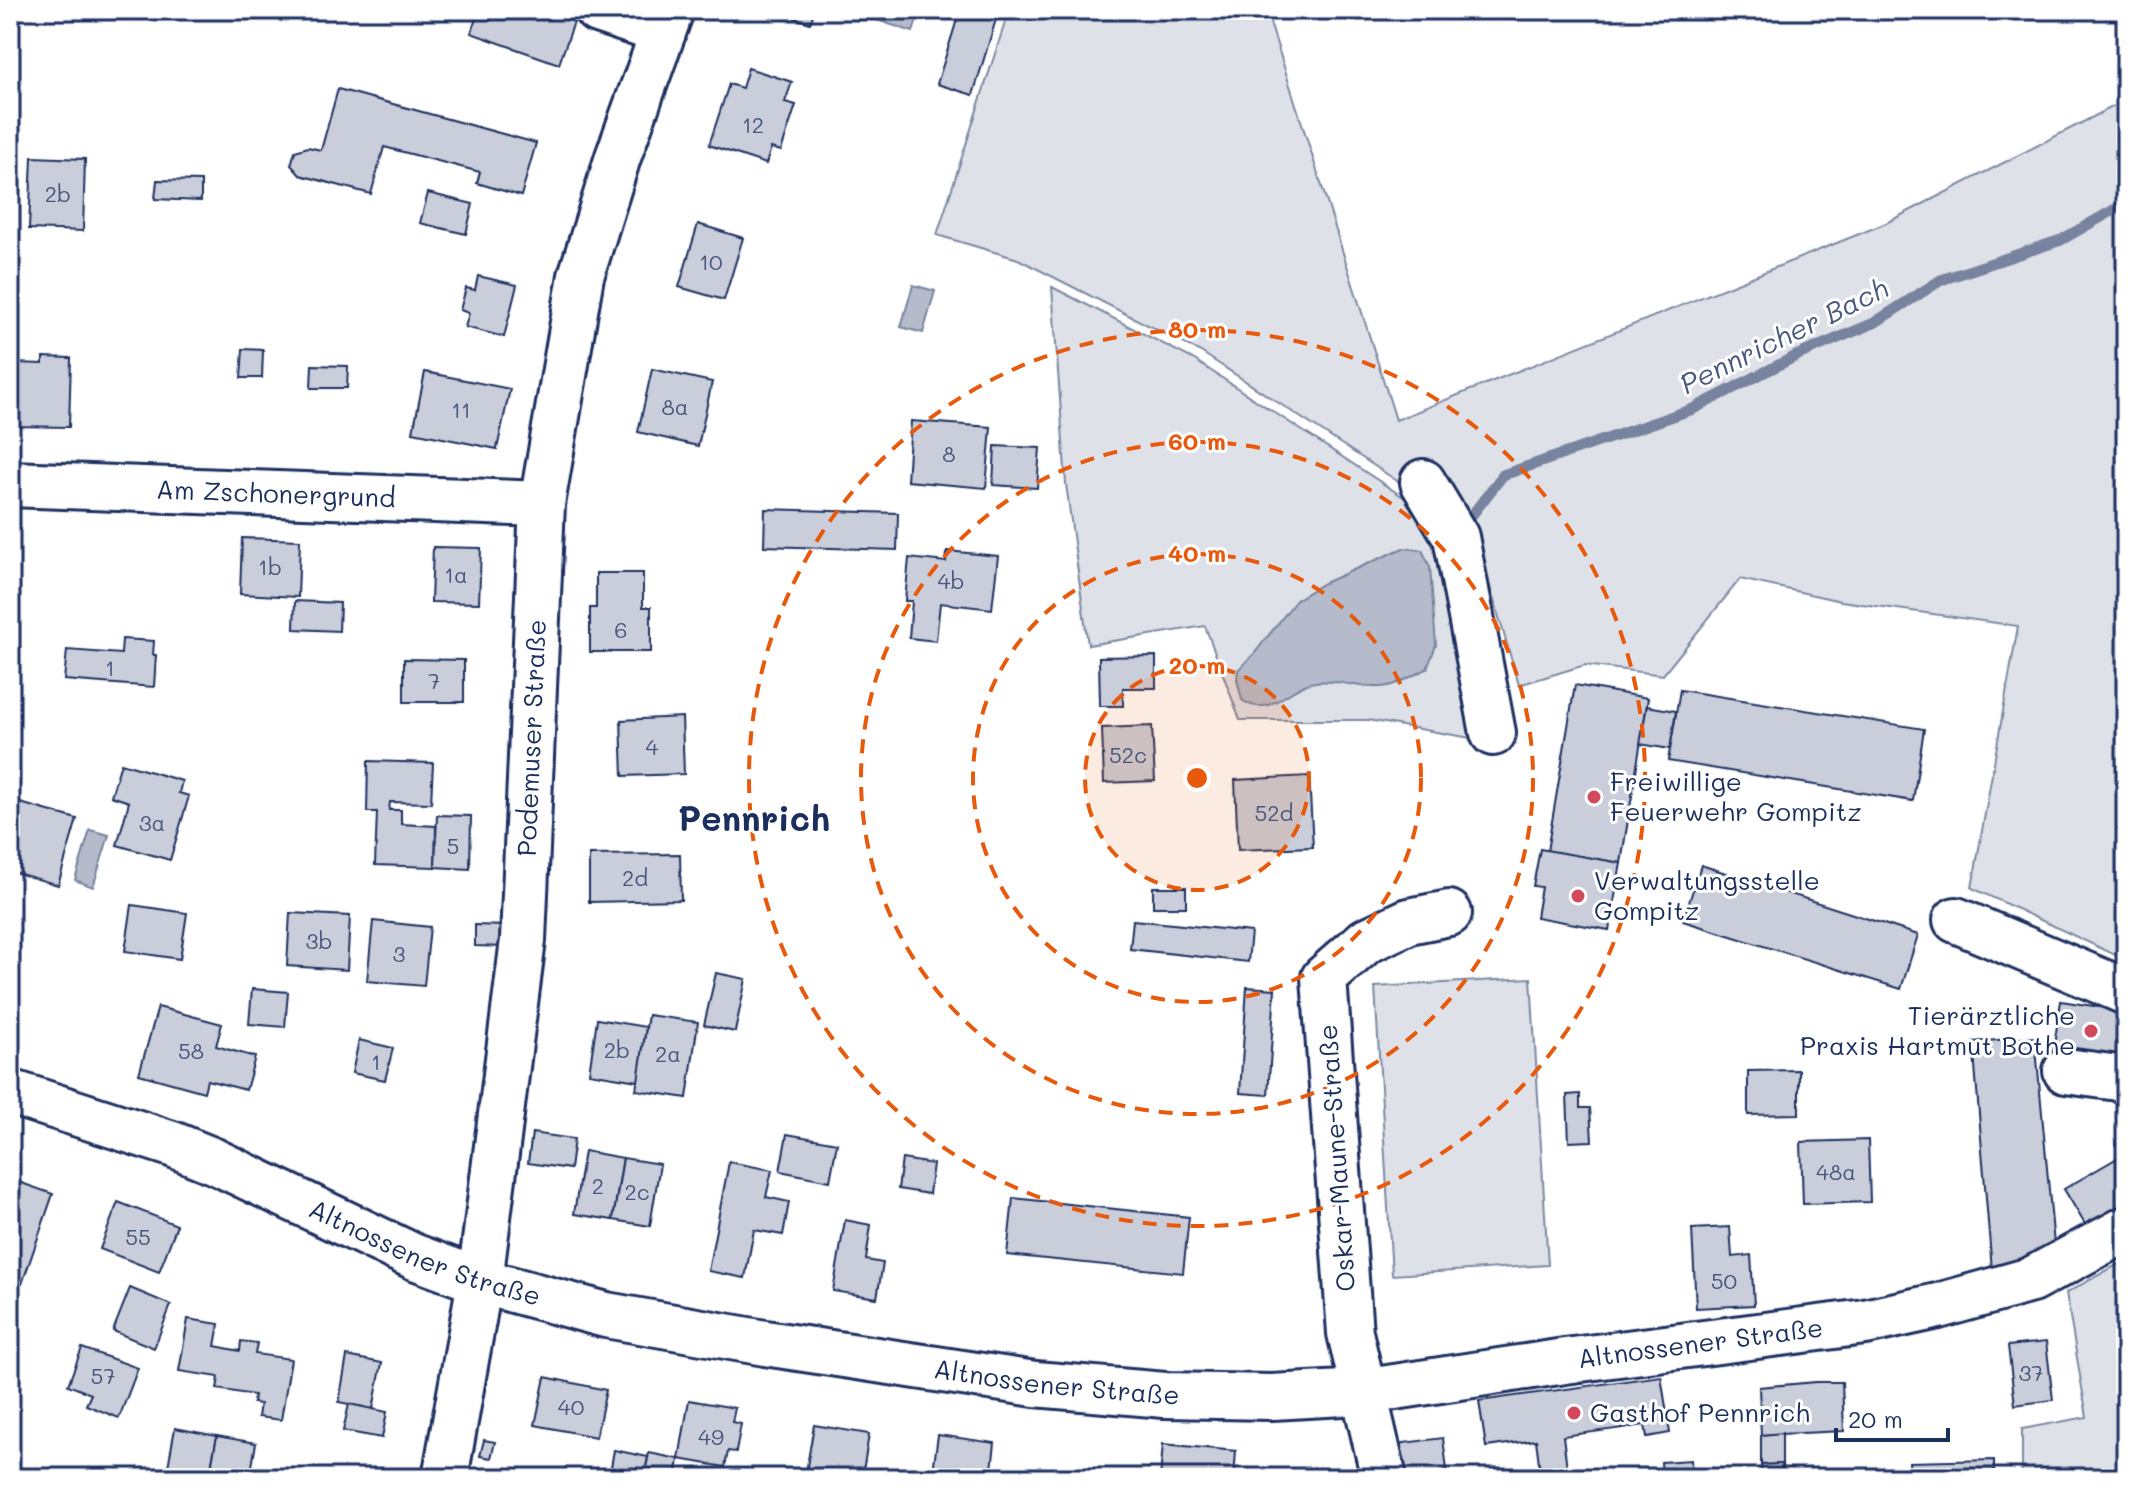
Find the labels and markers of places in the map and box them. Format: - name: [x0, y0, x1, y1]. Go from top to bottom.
- centre of rings: [1183, 764, 1211, 792]
- place label: Freiwillige Feuerwehr Gompitz: [1610, 764, 1862, 828]
- marker: Freiwillige Feuerwehr Gompitz: [1585, 788, 1603, 806]
- place label: Verwaltungsstelle Gompitz: [1594, 863, 1820, 927]
- marker: Verwaltungsstelle Gompitz: [1569, 887, 1587, 905]
- place label: Tierärztliche Praxis Hartmut Bothe: [1800, 998, 2075, 1062]
- marker: Tierärztliche Praxis Hartmut Bothe: [2082, 1022, 2100, 1040]
- place label: Gasthof Pennrich: [1590, 1395, 1810, 1429]
- marker: Gasthof Pennrich: [1565, 1404, 1583, 1422]

